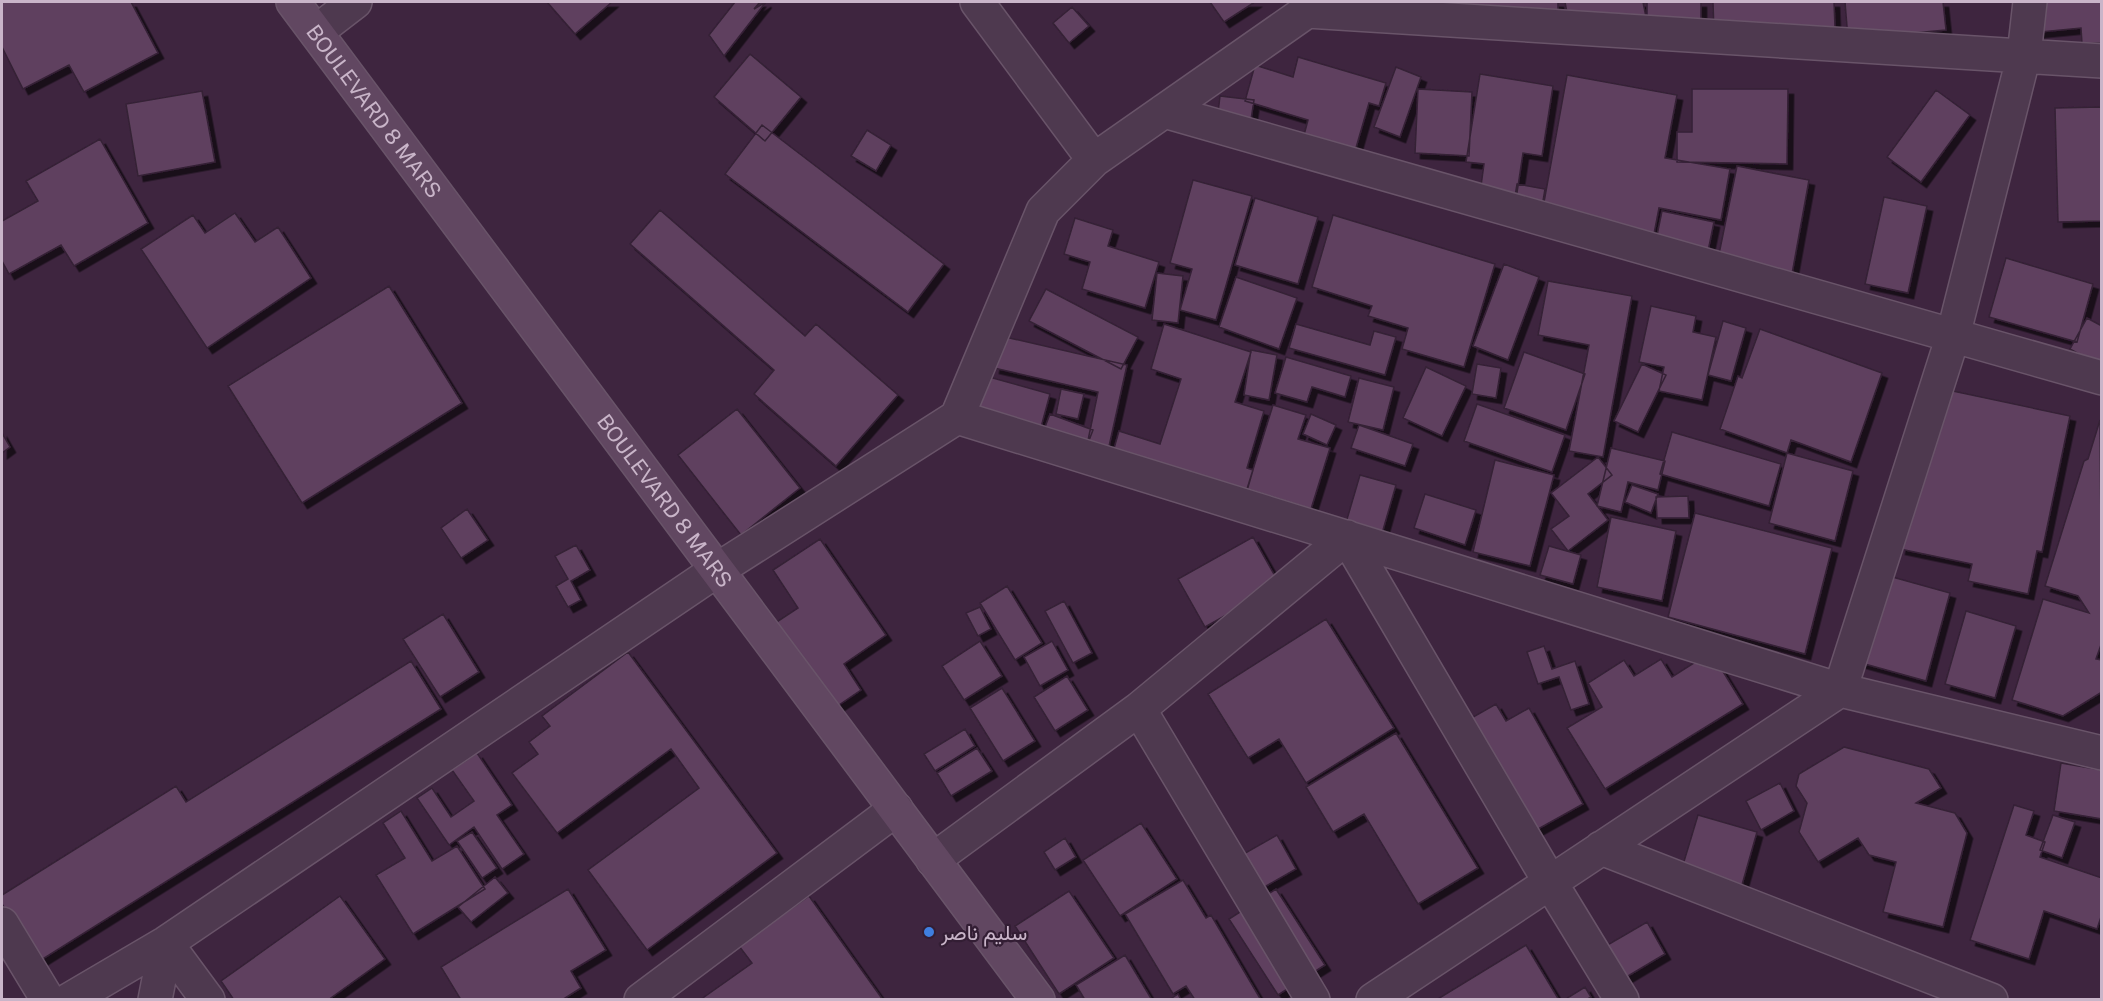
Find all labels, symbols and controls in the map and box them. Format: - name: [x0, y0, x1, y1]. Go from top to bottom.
- street label: BOULEVARD 8 MARS: [302, 19, 447, 203]
- street label: BOULEVARD 8 MARS: [592, 409, 738, 592]
- place label: سليم ناصر: [940, 920, 1027, 947]
- marker: سليم ناصر: [922, 925, 936, 939]

